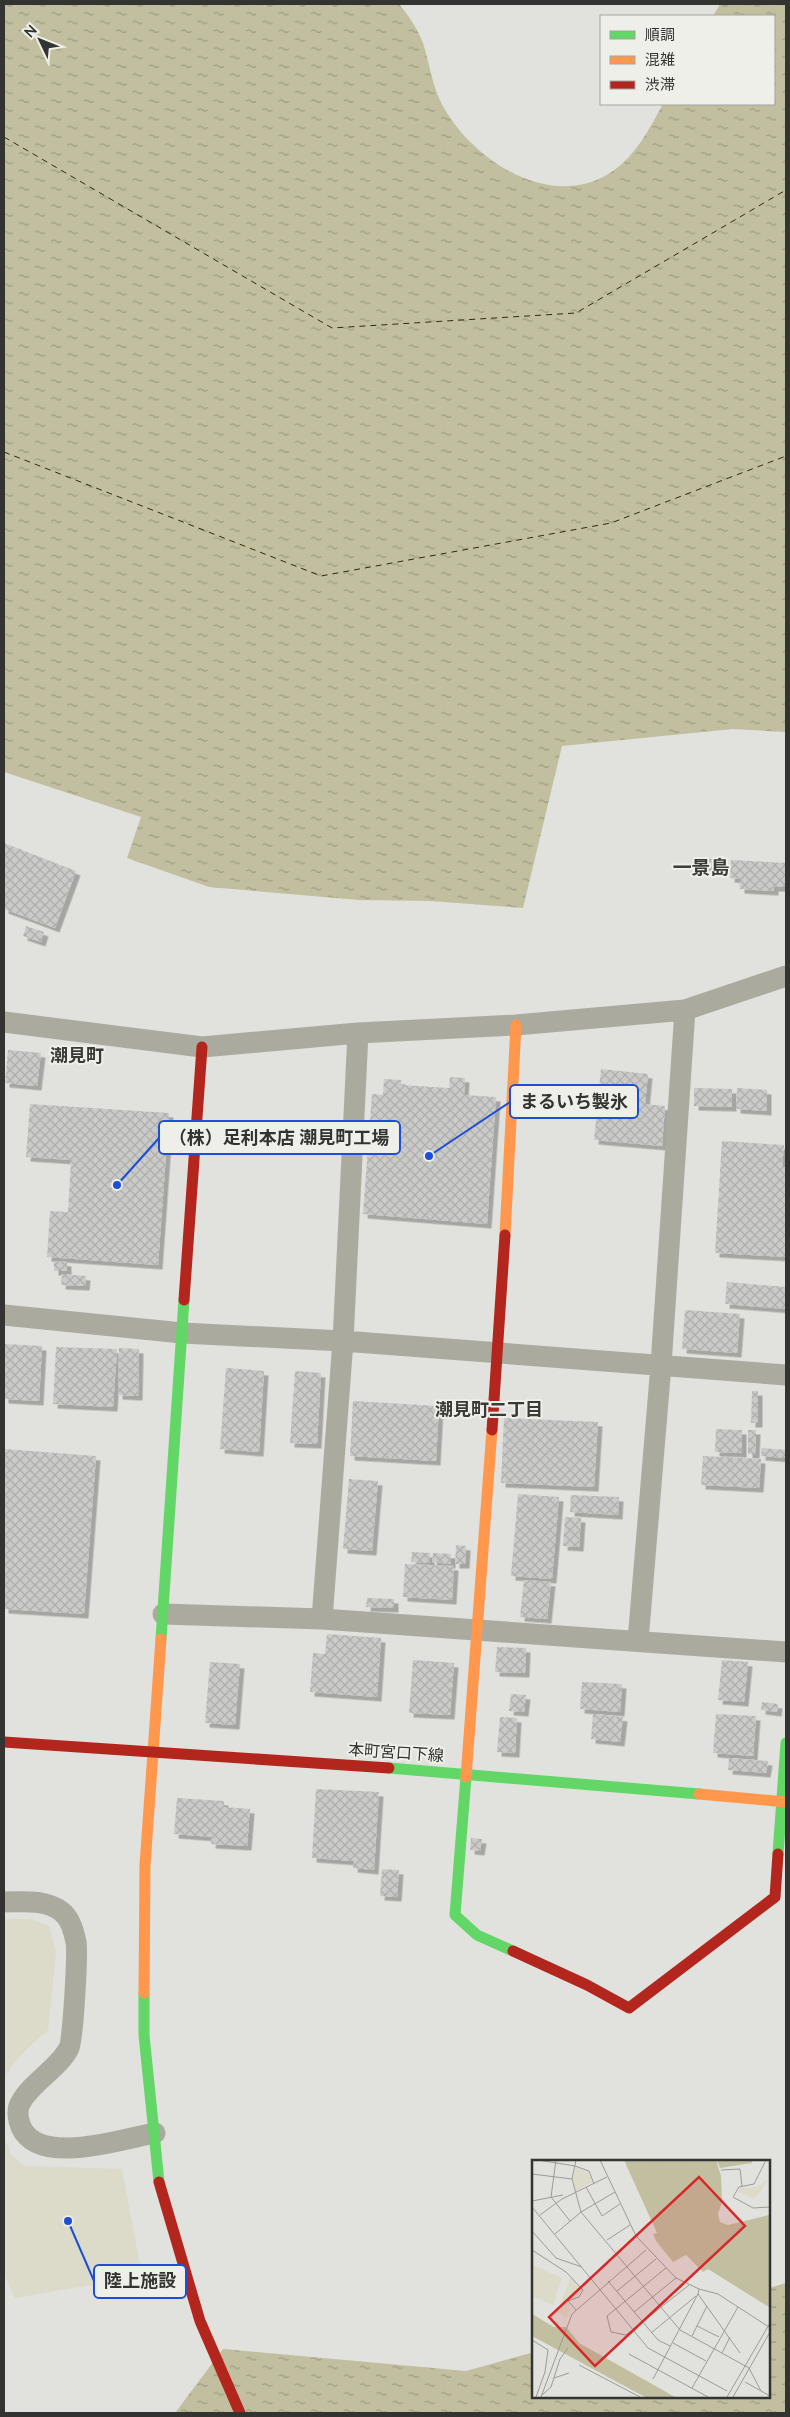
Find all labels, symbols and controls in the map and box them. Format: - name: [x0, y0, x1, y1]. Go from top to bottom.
- north arrow: [15, 15, 65, 65]
- legend: [600, 15, 775, 105]
- text: N: [20, 21, 40, 41]
- text: 順調: [645, 25, 675, 43]
- text: 混雑: [645, 50, 675, 68]
- text: 渋滞: [645, 75, 675, 93]
- district label: 一景島: [672, 855, 730, 878]
- district label: 潮見町: [50, 1044, 104, 1066]
- callout: まるいち製氷: [510, 1085, 638, 1118]
- text: まるいち製氷: [520, 1090, 628, 1112]
- callout: （株）足利本店 潮見町工場: [159, 1121, 400, 1154]
- text: （株）足利本店 潮見町工場: [169, 1126, 389, 1148]
- district label: 潮見町二丁目: [435, 1398, 543, 1420]
- street label: 本町宮口下線: [347, 1739, 445, 1764]
- inset map: [532, 2160, 770, 2397]
- callout: 陸上施設: [94, 2265, 186, 2298]
- text: 陸上施設: [104, 2269, 176, 2291]

